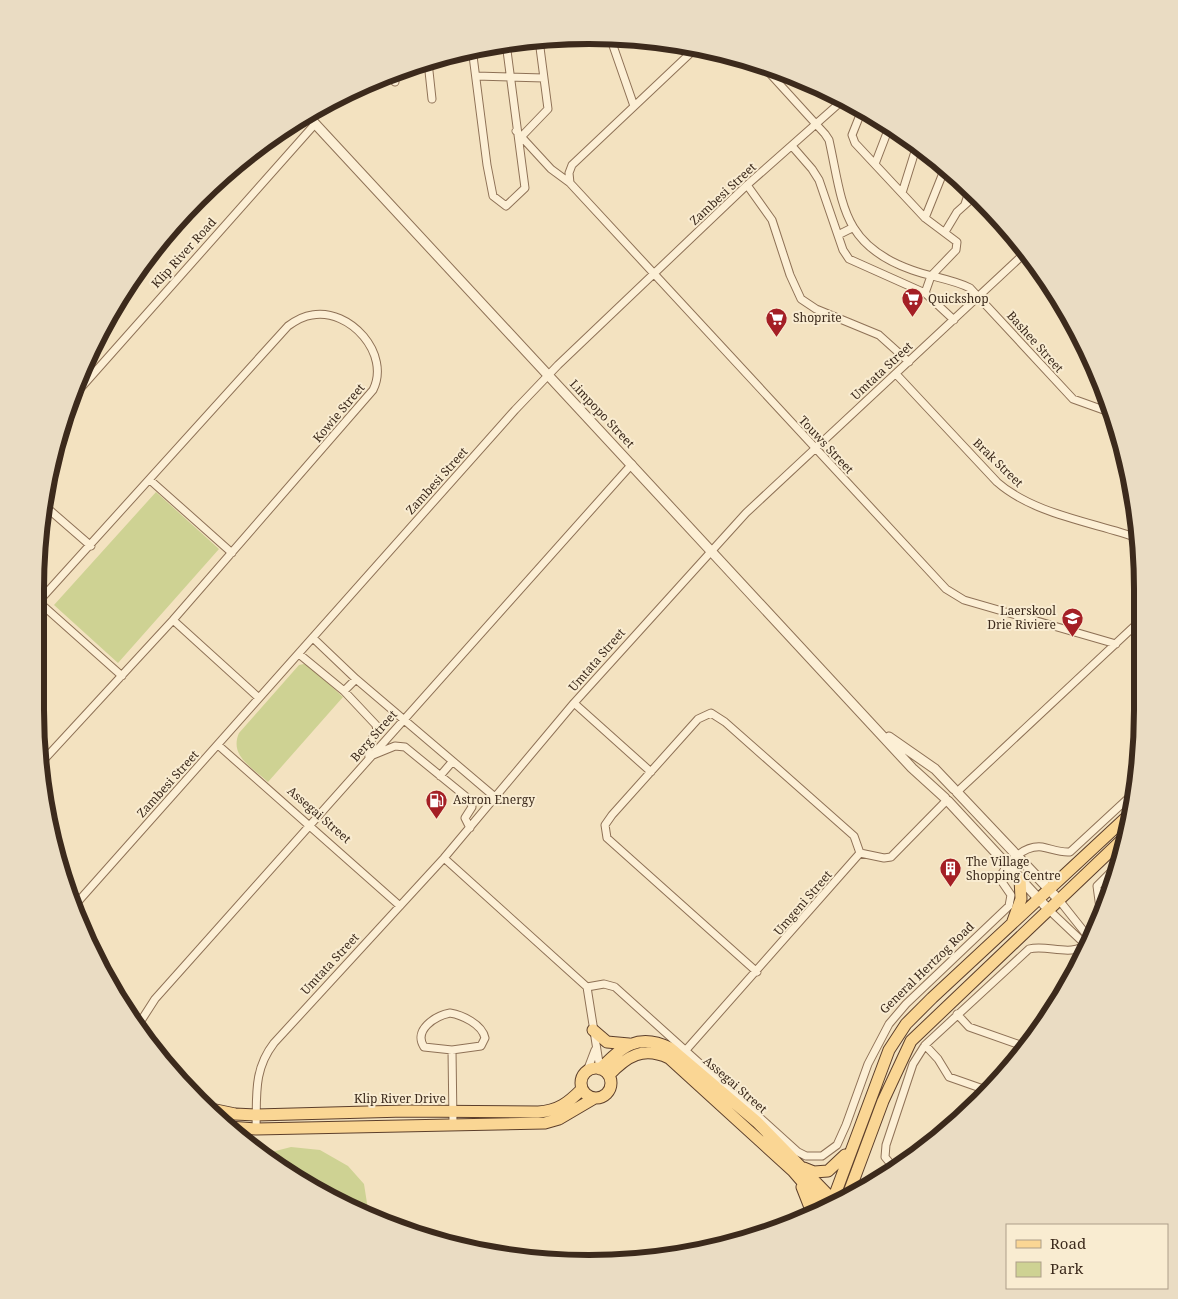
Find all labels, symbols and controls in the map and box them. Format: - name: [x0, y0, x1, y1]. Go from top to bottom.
- street label: Zambesi Street: [686, 158, 759, 229]
- street label: Klip River Road: [147, 213, 220, 292]
- supermarket icon: Quickshop: [900, 287, 924, 318]
- place label: Quickshop: [928, 290, 989, 307]
- supermarket icon: Shoprite: [765, 306, 789, 337]
- street label: Bashee Street: [1003, 307, 1067, 376]
- place label: Shoprite: [793, 309, 842, 326]
- street label: Umtata Street: [847, 338, 916, 404]
- street label: Limpopo Street: [566, 376, 639, 452]
- street label: Kowie Street: [309, 380, 368, 446]
- street label: Touws Street: [795, 412, 858, 477]
- street label: Brak Street: [970, 434, 1027, 491]
- street label: Zambesi Street: [402, 443, 471, 518]
- place label: Laerskool Drie Riviere: [987, 602, 1056, 633]
- school or university icon: Laerskool Drie Riviere: [1060, 606, 1084, 637]
- street label: Umtata Street: [564, 624, 629, 695]
- street label: Berg Street: [347, 706, 401, 765]
- street label: Zambesi Street: [133, 746, 202, 821]
- street label: Assegai Street: [284, 782, 355, 847]
- fuel station icon: Astron Energy: [425, 788, 449, 819]
- place label: Astron Energy: [453, 791, 535, 808]
- place label: The Village Shopping Centre: [966, 853, 1061, 884]
- building icon: The Village Shopping Centre: [938, 857, 962, 888]
- street label: Umgeni Street: [770, 867, 836, 939]
- street label: General Hertzog Road: [876, 917, 978, 1017]
- street label: Umtata Street: [297, 929, 363, 998]
- street label: Assegai Street: [700, 1052, 771, 1117]
- street label: Klip River Drive: [354, 1090, 446, 1107]
- legend: [1006, 1224, 1168, 1289]
- text: Road: [1050, 1233, 1086, 1253]
- text: Park: [1050, 1258, 1084, 1278]

